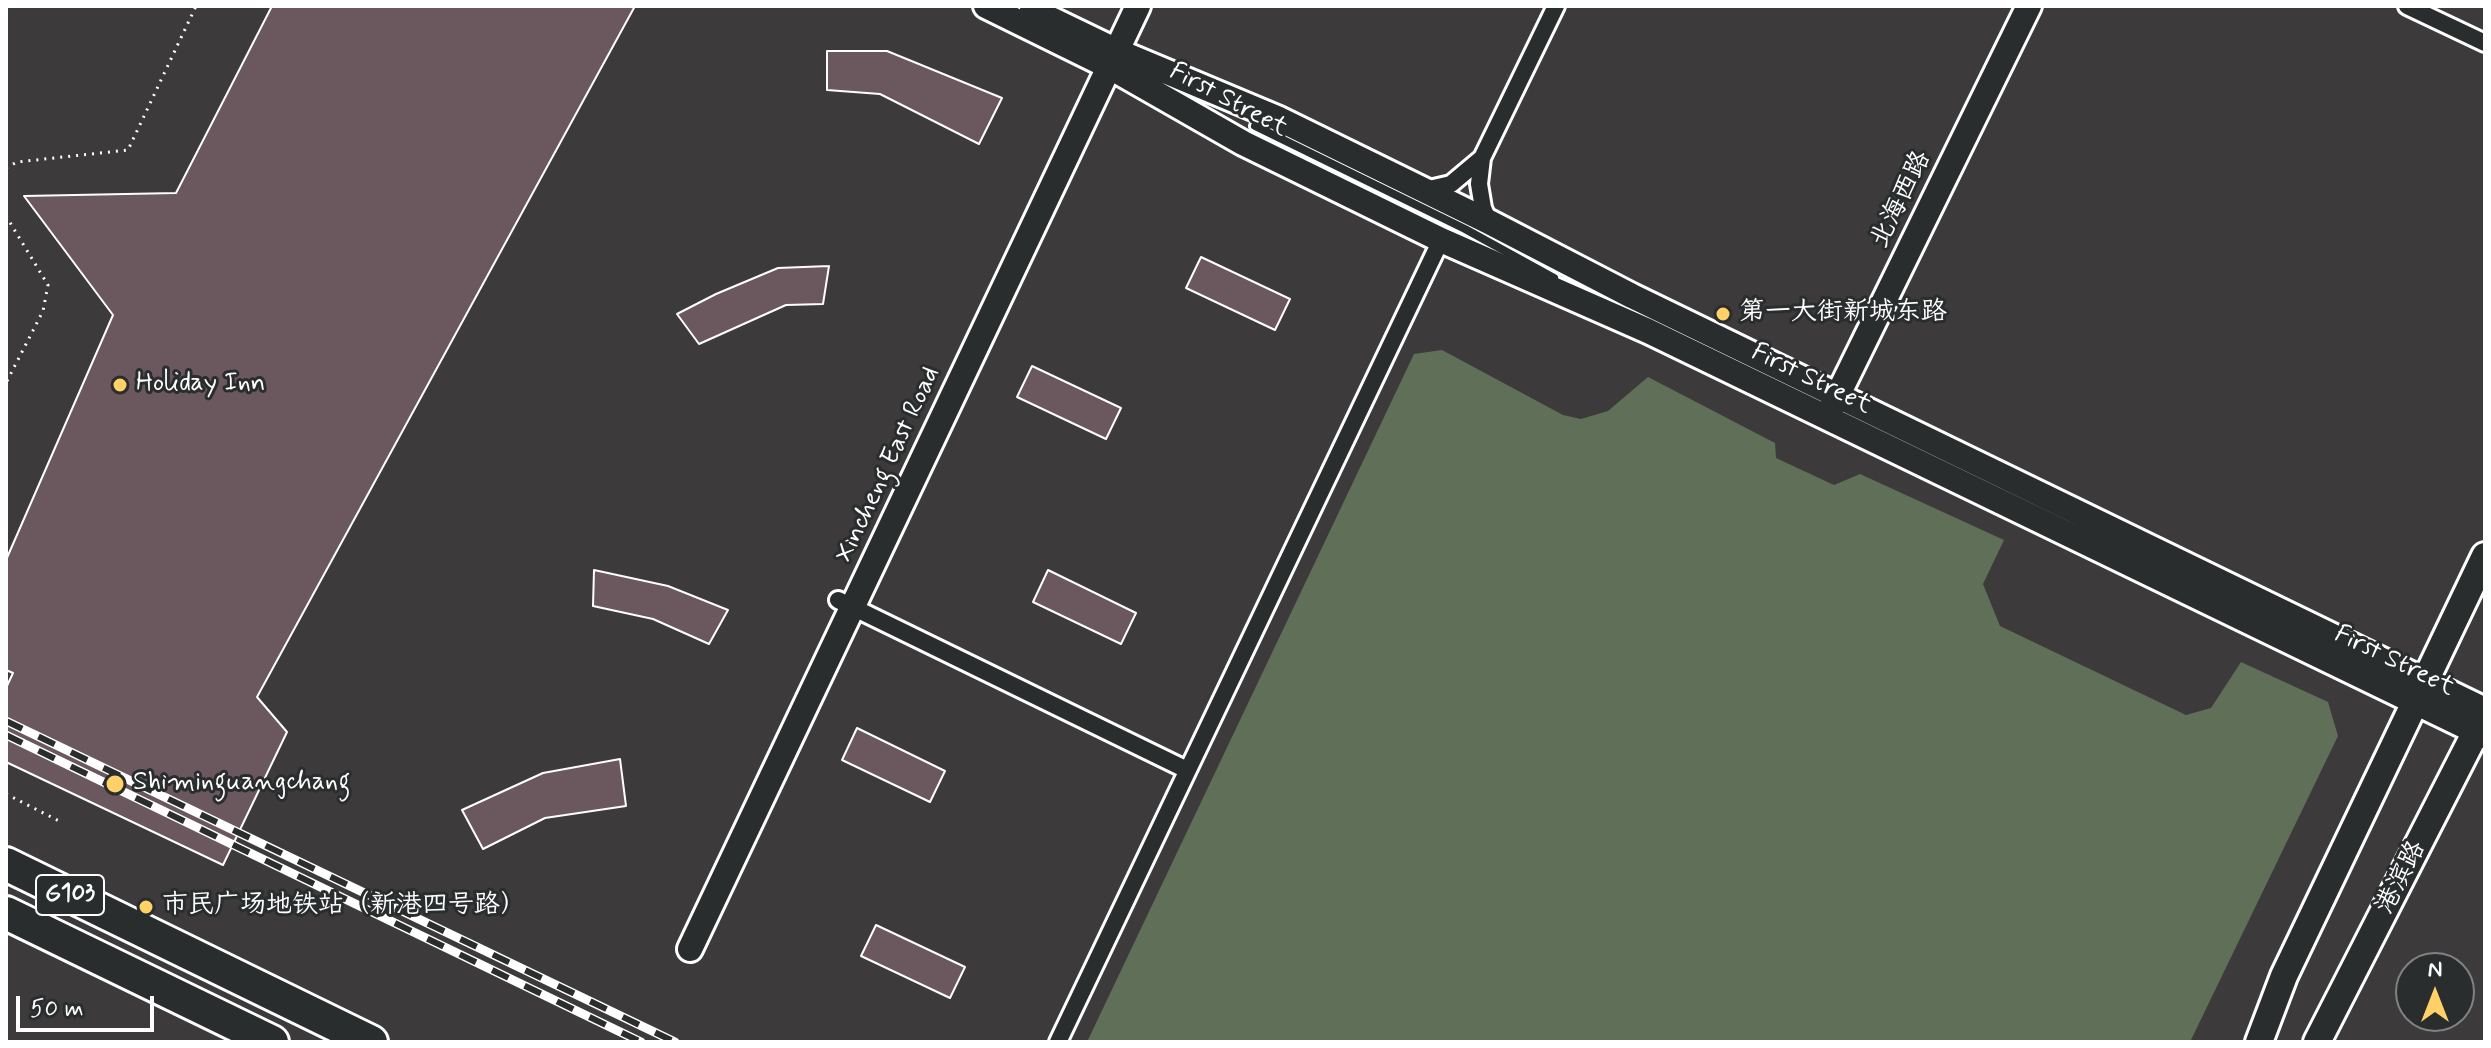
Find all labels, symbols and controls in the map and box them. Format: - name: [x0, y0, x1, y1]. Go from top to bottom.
- street label: First Street: [1163, 57, 1293, 145]
- street label: 北海西路: [1865, 146, 1939, 254]
- place label: 第一大街新城东路: [1739, 298, 1947, 330]
- marker: 第一大街新城东路: [1714, 305, 1732, 323]
- street label: First Street: [1746, 338, 1876, 422]
- street label: Xincheng East Road: [830, 362, 948, 568]
- place label: Holiday Inn: [136, 369, 265, 401]
- marker: Holiday Inn: [111, 376, 129, 394]
- street label: First Street: [2329, 620, 2459, 704]
- place label: Shiminguangchang: [133, 768, 350, 800]
- marker: Shiminguangchang: [104, 773, 126, 795]
- street label: 港滨路: [2370, 836, 2434, 920]
- road number: G103: [36, 875, 104, 915]
- place label: 市民广场地铁站（新港四号路）: [162, 891, 526, 923]
- marker: 市民广场地铁站（新港四号路）: [137, 898, 155, 916]
- north arrow: [2395, 952, 2475, 1032]
- text: N: [2428, 956, 2442, 984]
- scale bar: [20, 980, 158, 1030]
- text: 50 m: [30, 994, 84, 1025]

